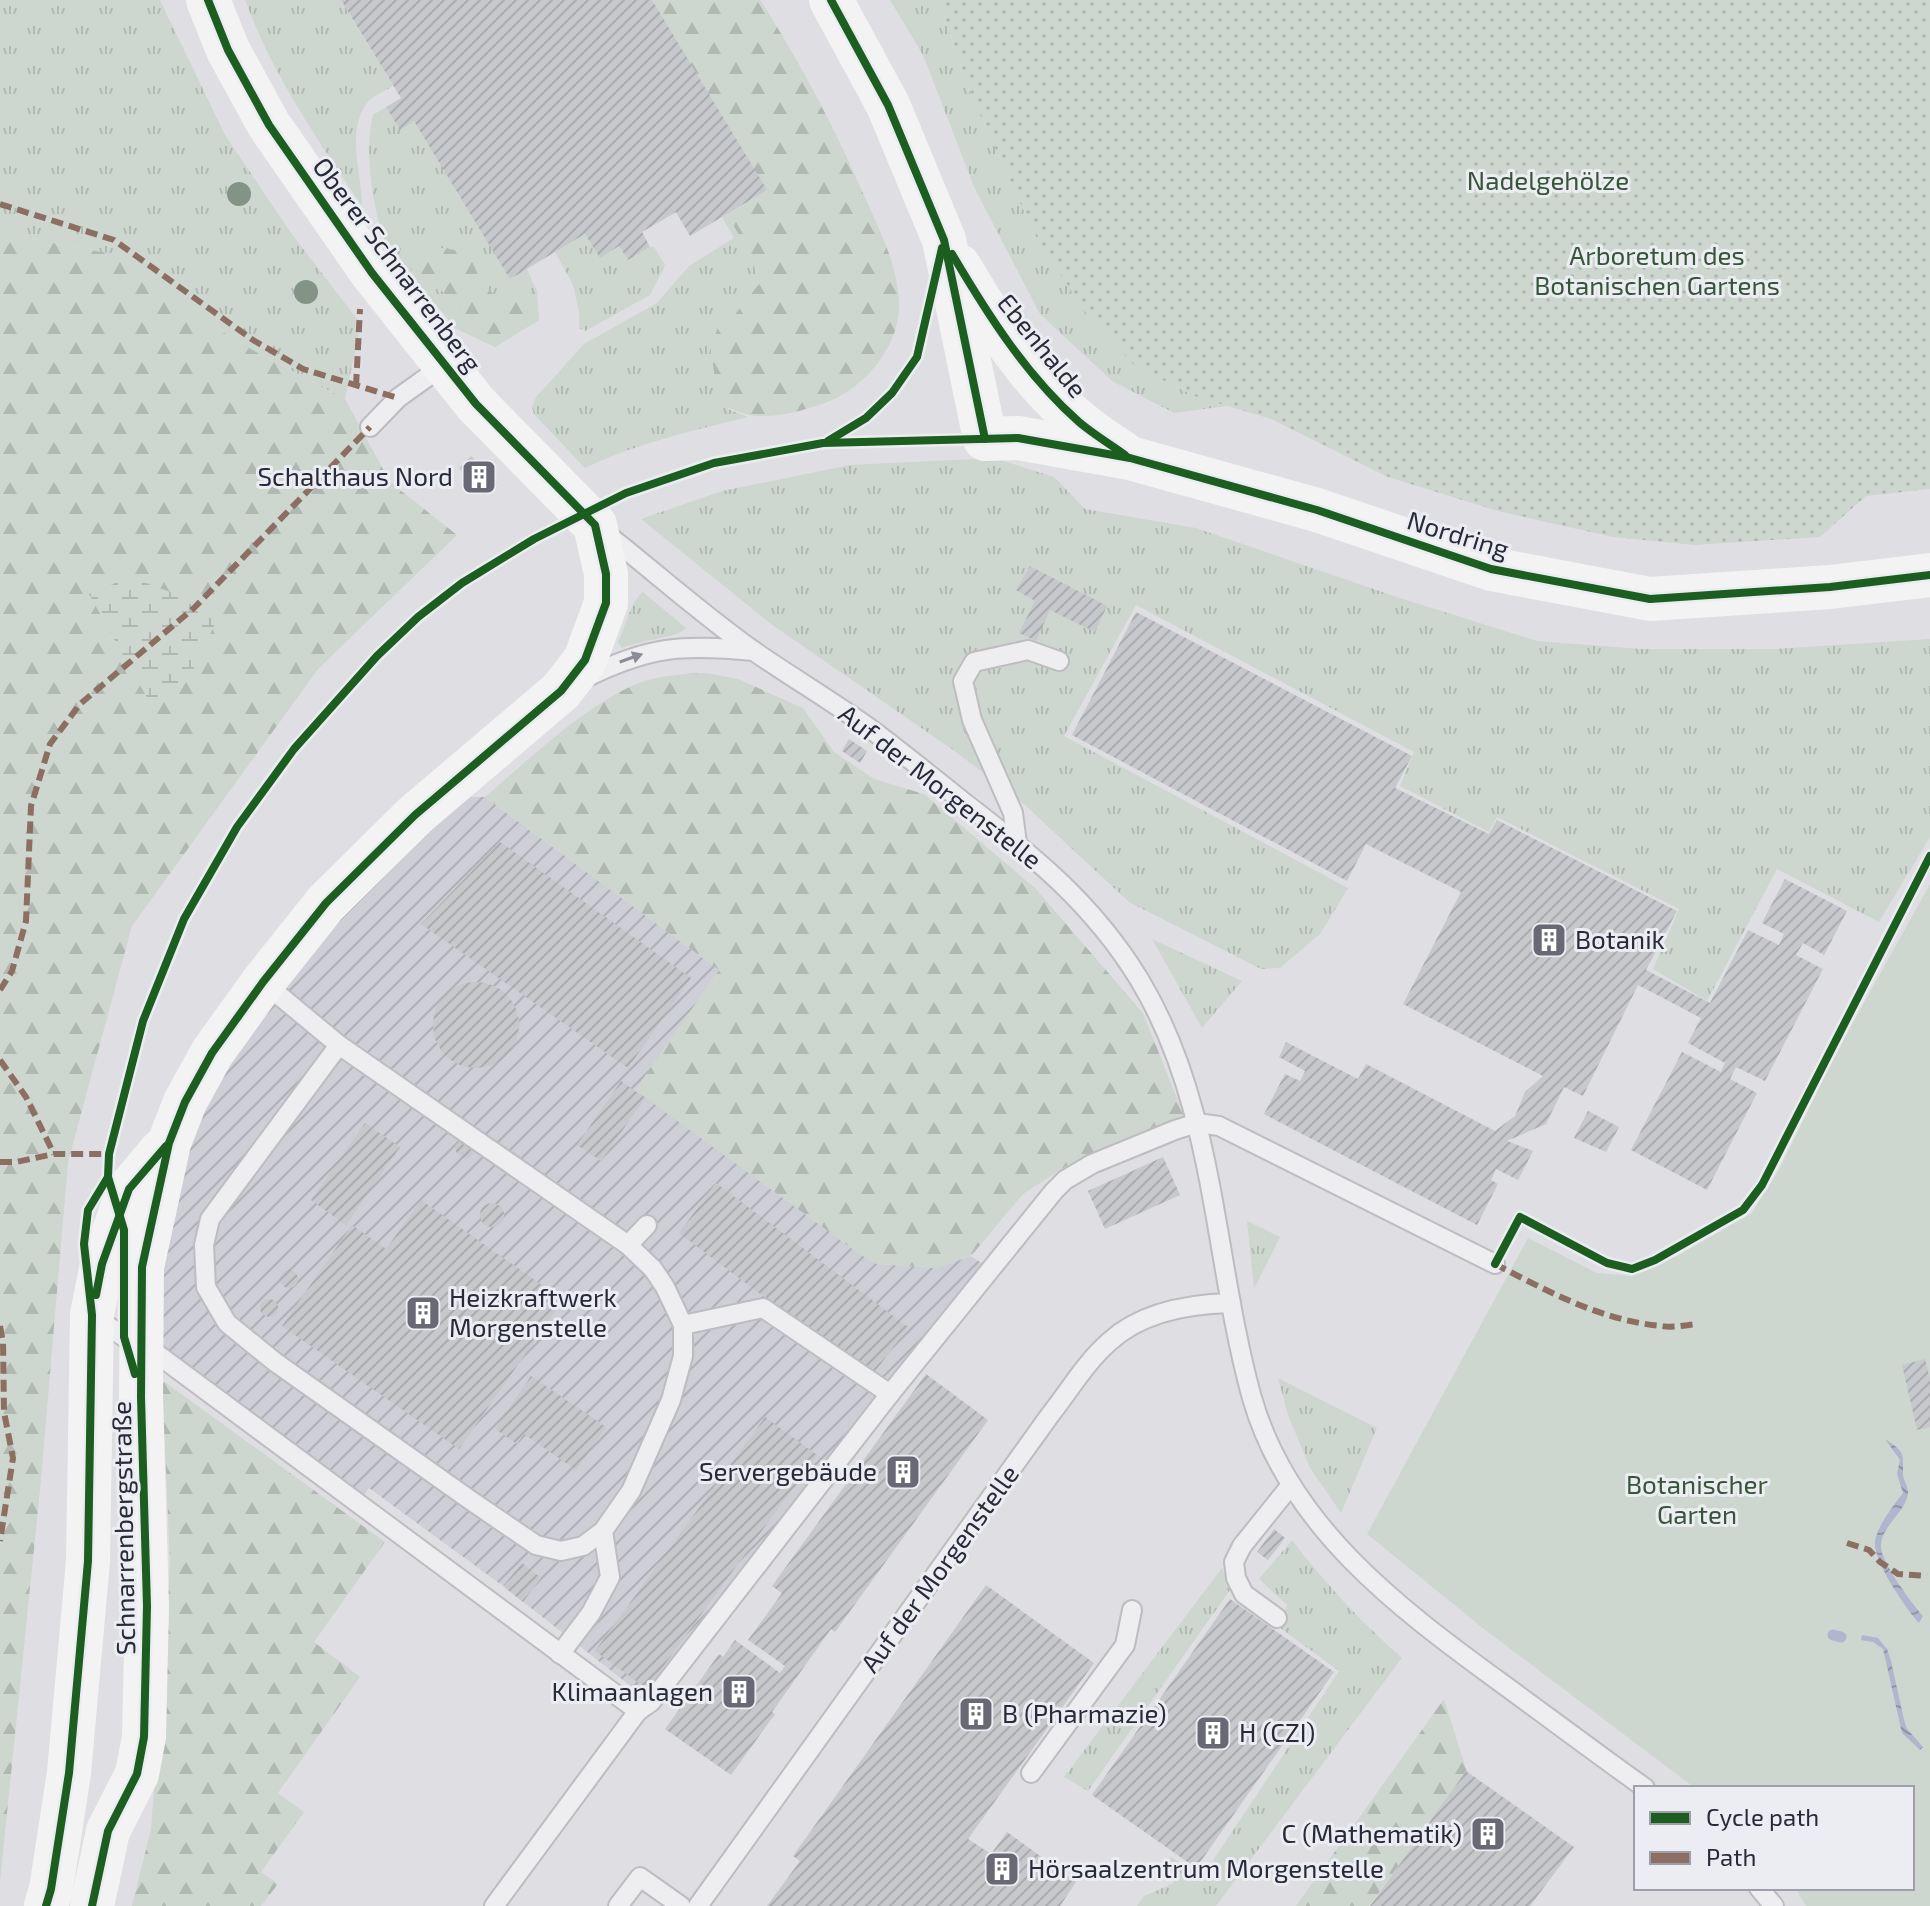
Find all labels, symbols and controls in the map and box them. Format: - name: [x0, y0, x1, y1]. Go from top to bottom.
- street label: Oberer Schnarrenberg: [307, 151, 489, 378]
- park label: Nadelgehölze: [1467, 164, 1629, 195]
- park label: Arboretum des Botanischen Gartens: [1534, 239, 1780, 300]
- street label: Ebenhalde: [992, 287, 1094, 403]
- building icon: Schalthaus Nord: [460, 458, 498, 496]
- place label: Schalthaus Nord: [258, 460, 453, 491]
- street label: Nordring: [1404, 503, 1513, 564]
- one-way arrow: [619, 652, 643, 664]
- street label: Auf der Morgenstelle: [833, 697, 1048, 875]
- building icon: Botanik: [1530, 921, 1568, 959]
- place label: Botanik: [1575, 923, 1665, 954]
- place label: Heizkraftwerk Morgenstelle: [449, 1281, 617, 1342]
- building icon: Heizkraftwerk Morgenstelle: [404, 1294, 442, 1332]
- street label: Schnarrenbergstraße: [105, 1401, 140, 1655]
- building icon: Servergebäude: [884, 1453, 922, 1491]
- place label: Servergebäude: [699, 1455, 877, 1486]
- street label: Auf der Morgenstelle: [853, 1458, 1024, 1678]
- park label: Botanischer Garten: [1626, 1468, 1768, 1529]
- building icon: Klimaanlagen: [720, 1673, 758, 1711]
- place label: Klimaanlagen: [552, 1675, 713, 1706]
- building icon: B (Pharmazie): [957, 1695, 995, 1733]
- place label: B (Pharmazie): [1002, 1697, 1167, 1728]
- building icon: H (CZI): [1194, 1714, 1232, 1752]
- place label: H (CZI): [1239, 1716, 1315, 1747]
- legend: [1634, 1786, 1914, 1890]
- text: Cycle path: [1706, 1802, 1819, 1831]
- building icon: C (Mathematik): [1469, 1815, 1507, 1853]
- place label: C (Mathematik): [1281, 1817, 1462, 1848]
- text: Path: [1706, 1842, 1756, 1871]
- building icon: Hörsaalzentrum Morgenstelle: [983, 1850, 1021, 1888]
- place label: Hörsaalzentrum Morgenstelle: [1028, 1852, 1384, 1883]

